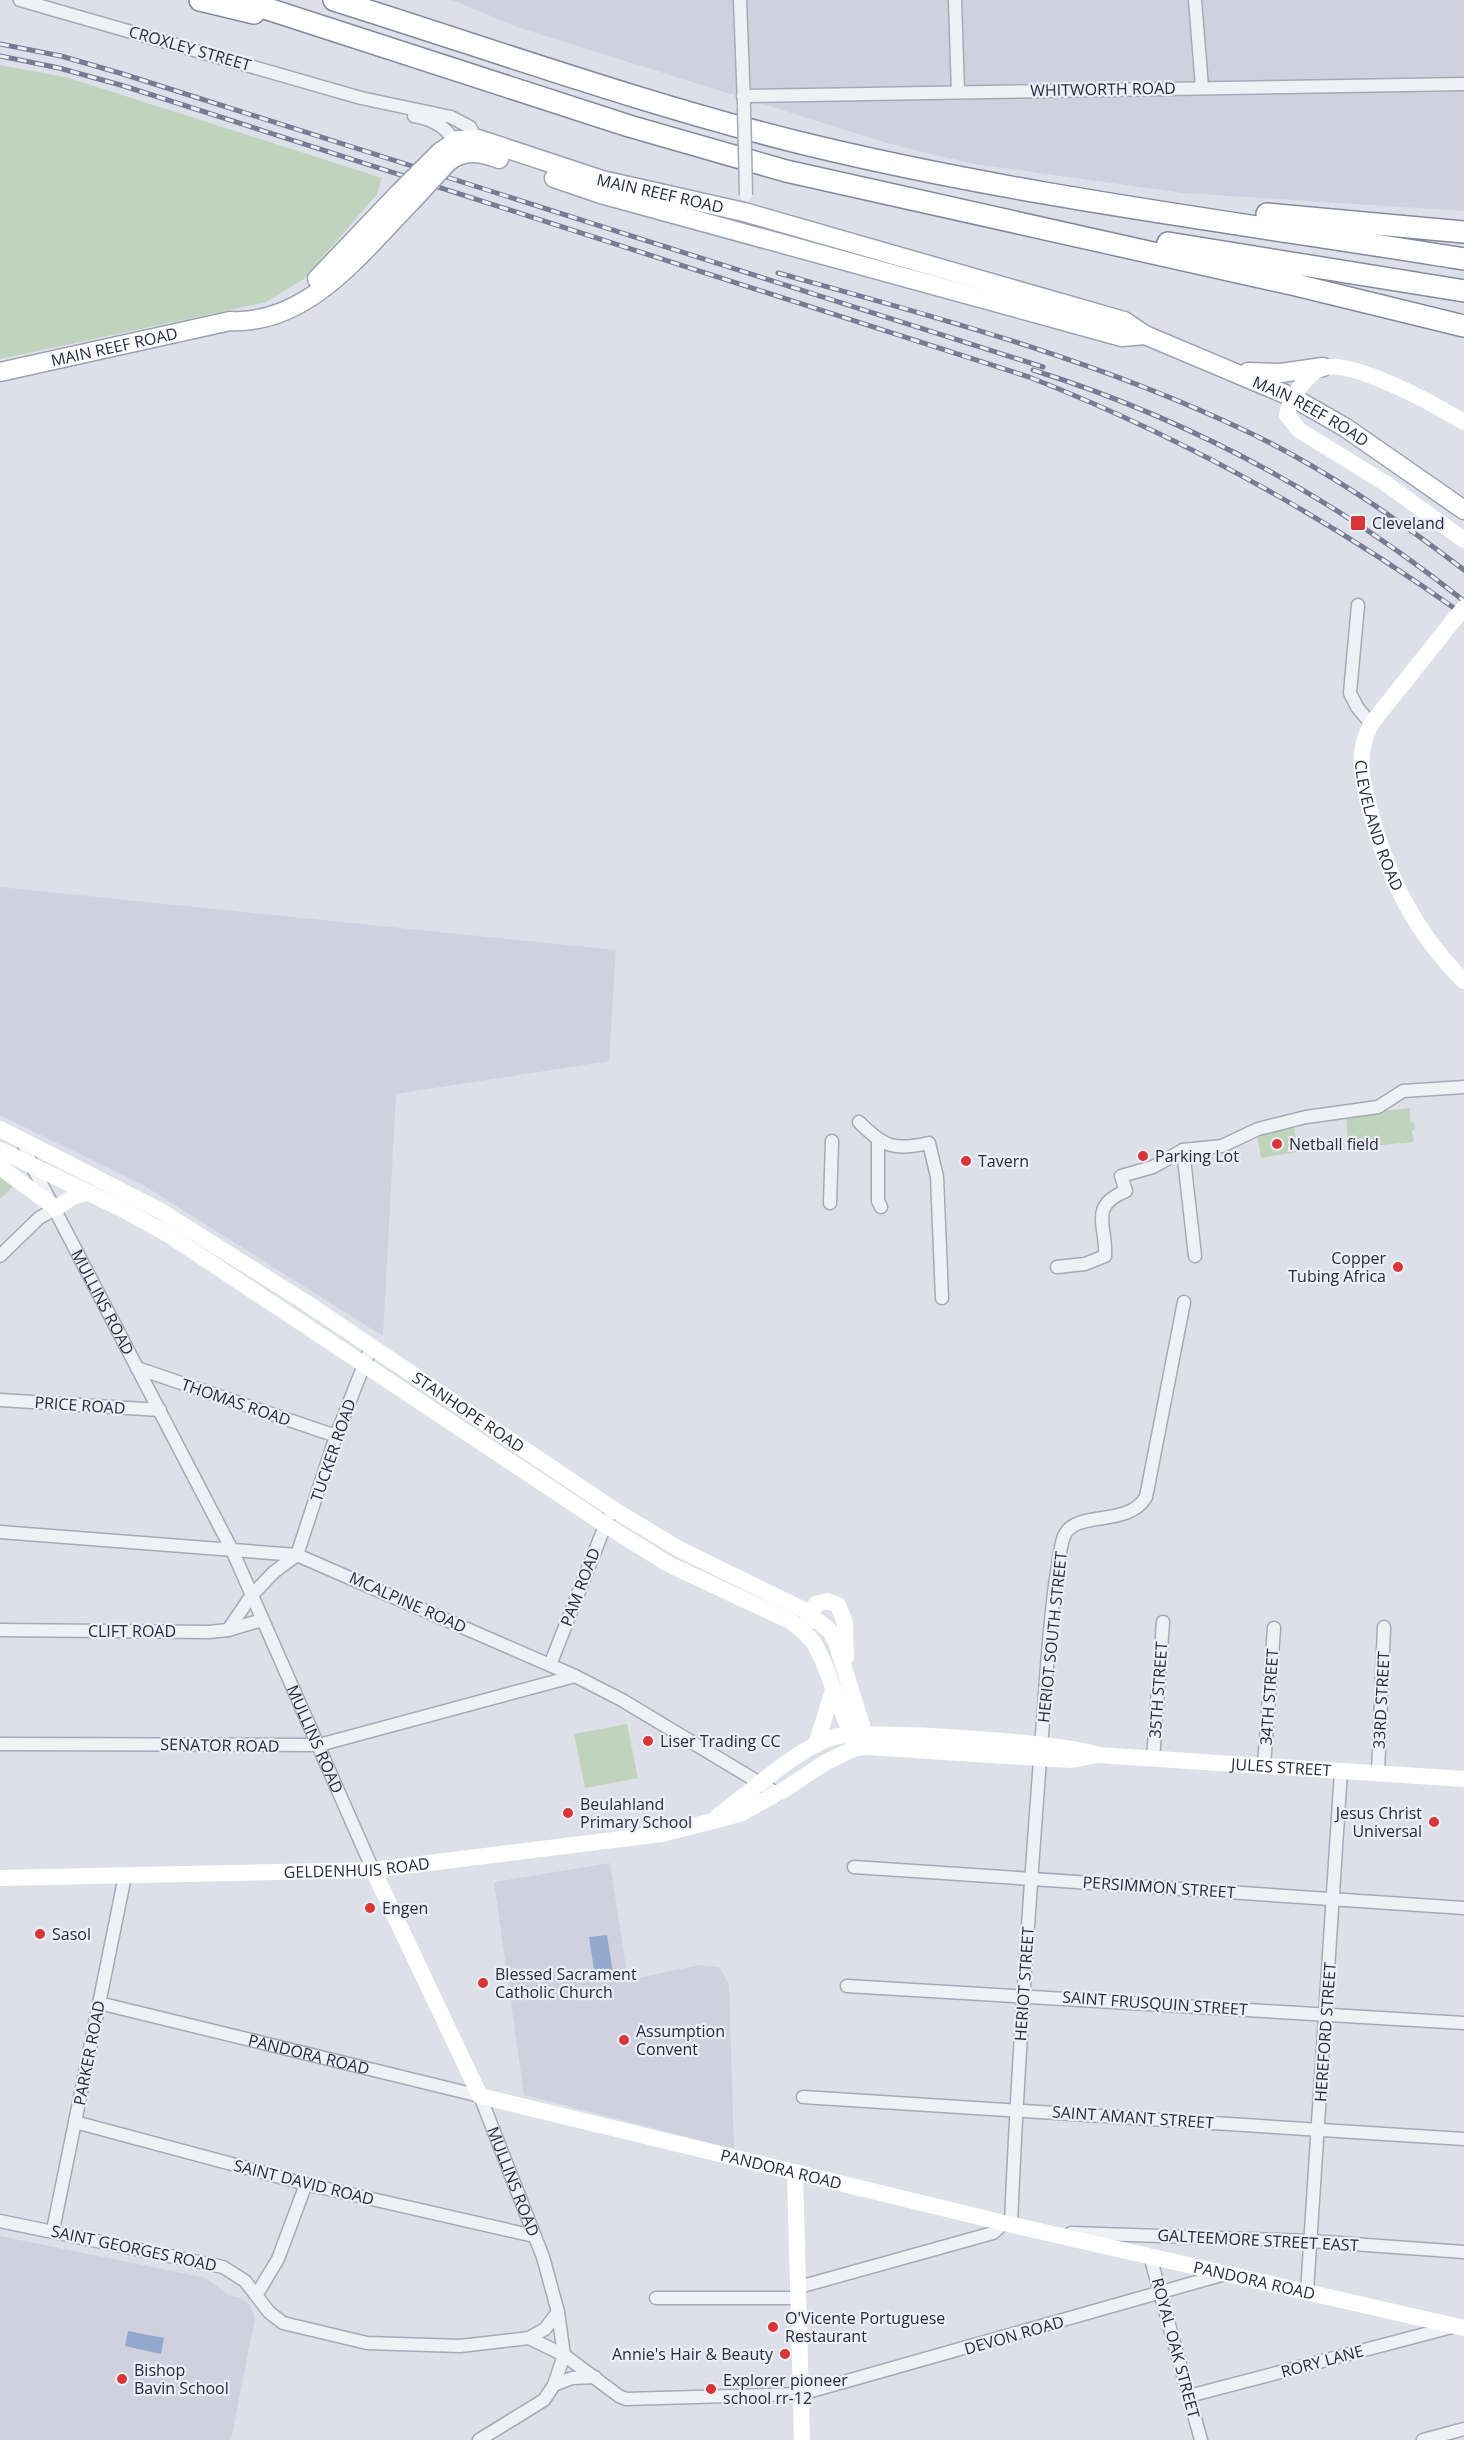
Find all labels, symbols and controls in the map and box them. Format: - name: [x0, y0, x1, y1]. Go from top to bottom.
- street label: CROXLEY STREET: [126, 20, 254, 76]
- street label: WHITWORTH ROAD: [1030, 77, 1176, 101]
- street label: MAIN REEF ROAD: [595, 168, 726, 218]
- street label: MAIN REEF ROAD: [49, 322, 180, 371]
- street label: MAIN REEF ROAD: [1249, 371, 1373, 452]
- place label: Cleveland: [1372, 512, 1445, 534]
- marker: Cleveland: [1349, 514, 1367, 532]
- street label: CLEVELAND ROAD: [1350, 759, 1409, 894]
- place label: Netball field: [1289, 1133, 1379, 1155]
- marker: Netball field: [1270, 1137, 1284, 1151]
- place label: Parking Lot: [1155, 1145, 1239, 1167]
- marker: Parking Lot: [1136, 1149, 1150, 1163]
- place label: Tavern: [978, 1150, 1029, 1172]
- marker: Tavern: [959, 1154, 973, 1168]
- street label: MULLINS ROAD: [66, 1245, 139, 1359]
- place label: Copper Tubing Africa: [1288, 1247, 1386, 1287]
- marker: Copper Tubing Africa: [1391, 1260, 1405, 1274]
- street label: STANHOPE ROAD: [408, 1366, 529, 1457]
- street label: THOMAS ROAD: [178, 1373, 294, 1431]
- street label: PRICE ROAD: [34, 1391, 126, 1419]
- street label: TUCKER ROAD: [305, 1396, 361, 1504]
- street label: PAM ROAD: [555, 1545, 605, 1629]
- street label: HERIOT SOUTH STREET: [1032, 1550, 1072, 1724]
- street label: MCALPINE ROAD: [346, 1566, 470, 1638]
- street label: CLIFT ROAD: [88, 1620, 176, 1642]
- street label: 35TH STREET: [1144, 1641, 1172, 1739]
- street label: 34TH STREET: [1255, 1648, 1283, 1746]
- street label: 33RD STREET: [1367, 1650, 1395, 1750]
- street label: MULLINS ROAD: [282, 1681, 349, 1797]
- place label: Liser Trading CC: [660, 1730, 781, 1752]
- street label: SENATOR ROAD: [160, 1733, 280, 1757]
- marker: Liser Trading CC: [641, 1734, 655, 1748]
- street label: JULES STREET: [1228, 1753, 1332, 1781]
- place label: Beulahland Primary School: [580, 1793, 692, 1833]
- place label: Jesus Christ Universal: [1334, 1802, 1422, 1842]
- marker: Beulahland Primary School: [561, 1806, 575, 1820]
- marker: Jesus Christ Universal: [1427, 1815, 1441, 1829]
- street label: GELDENHUIS ROAD: [284, 1852, 431, 1883]
- street label: PERSIMMON STREET: [1082, 1871, 1236, 1903]
- place label: Engen: [382, 1897, 428, 1919]
- marker: Engen: [363, 1901, 377, 1915]
- place label: Sasol: [52, 1923, 91, 1945]
- street label: HERIOT STREET: [1009, 1926, 1039, 2042]
- marker: Sasol: [33, 1927, 47, 1941]
- street label: HEREFORD STREET: [1309, 1961, 1341, 2103]
- place label: Blessed Sacrament Catholic Church: [495, 1963, 637, 2003]
- marker: Blessed Sacrament Catholic Church: [476, 1976, 490, 1990]
- street label: SAINT FRUSQUIN STREET: [1062, 1986, 1249, 2020]
- street label: PARKER ROAD: [68, 1999, 110, 2107]
- place label: Assumption Convent: [636, 2020, 725, 2060]
- street label: PANDORA ROAD: [246, 2029, 372, 2080]
- marker: Assumption Convent: [617, 2033, 631, 2047]
- street label: SAINT AMANT STREET: [1051, 2100, 1215, 2134]
- street label: MULLINS ROAD: [482, 2123, 545, 2240]
- street label: PANDORA ROAD: [718, 2144, 844, 2194]
- street label: SAINT DAVID ROAD: [232, 2154, 376, 2210]
- street label: SAINT GEORGES ROAD: [49, 2220, 219, 2276]
- street label: GALTEEMORE STREET EAST: [1157, 2224, 1359, 2256]
- street label: PANDORA ROAD: [1191, 2256, 1317, 2305]
- street label: ROYAL OAK STREET: [1147, 2275, 1205, 2421]
- place label: O'Vicente Portuguese Restaurant: [785, 2307, 945, 2347]
- street label: DEVON ROAD: [962, 2310, 1066, 2360]
- marker: O'Vicente Portuguese Restaurant: [766, 2320, 780, 2334]
- street label: RORY LANE: [1278, 2339, 1366, 2383]
- place label: Annie's Hair & Beauty: [612, 2343, 774, 2365]
- marker: Annie's Hair & Beauty: [778, 2347, 792, 2361]
- place label: Bishop Bavin School: [134, 2359, 229, 2399]
- place label: Explorer pioneer school rr-12: [723, 2369, 848, 2409]
- marker: Bishop Bavin School: [115, 2372, 129, 2386]
- marker: Explorer pioneer school rr-12: [704, 2382, 718, 2396]

